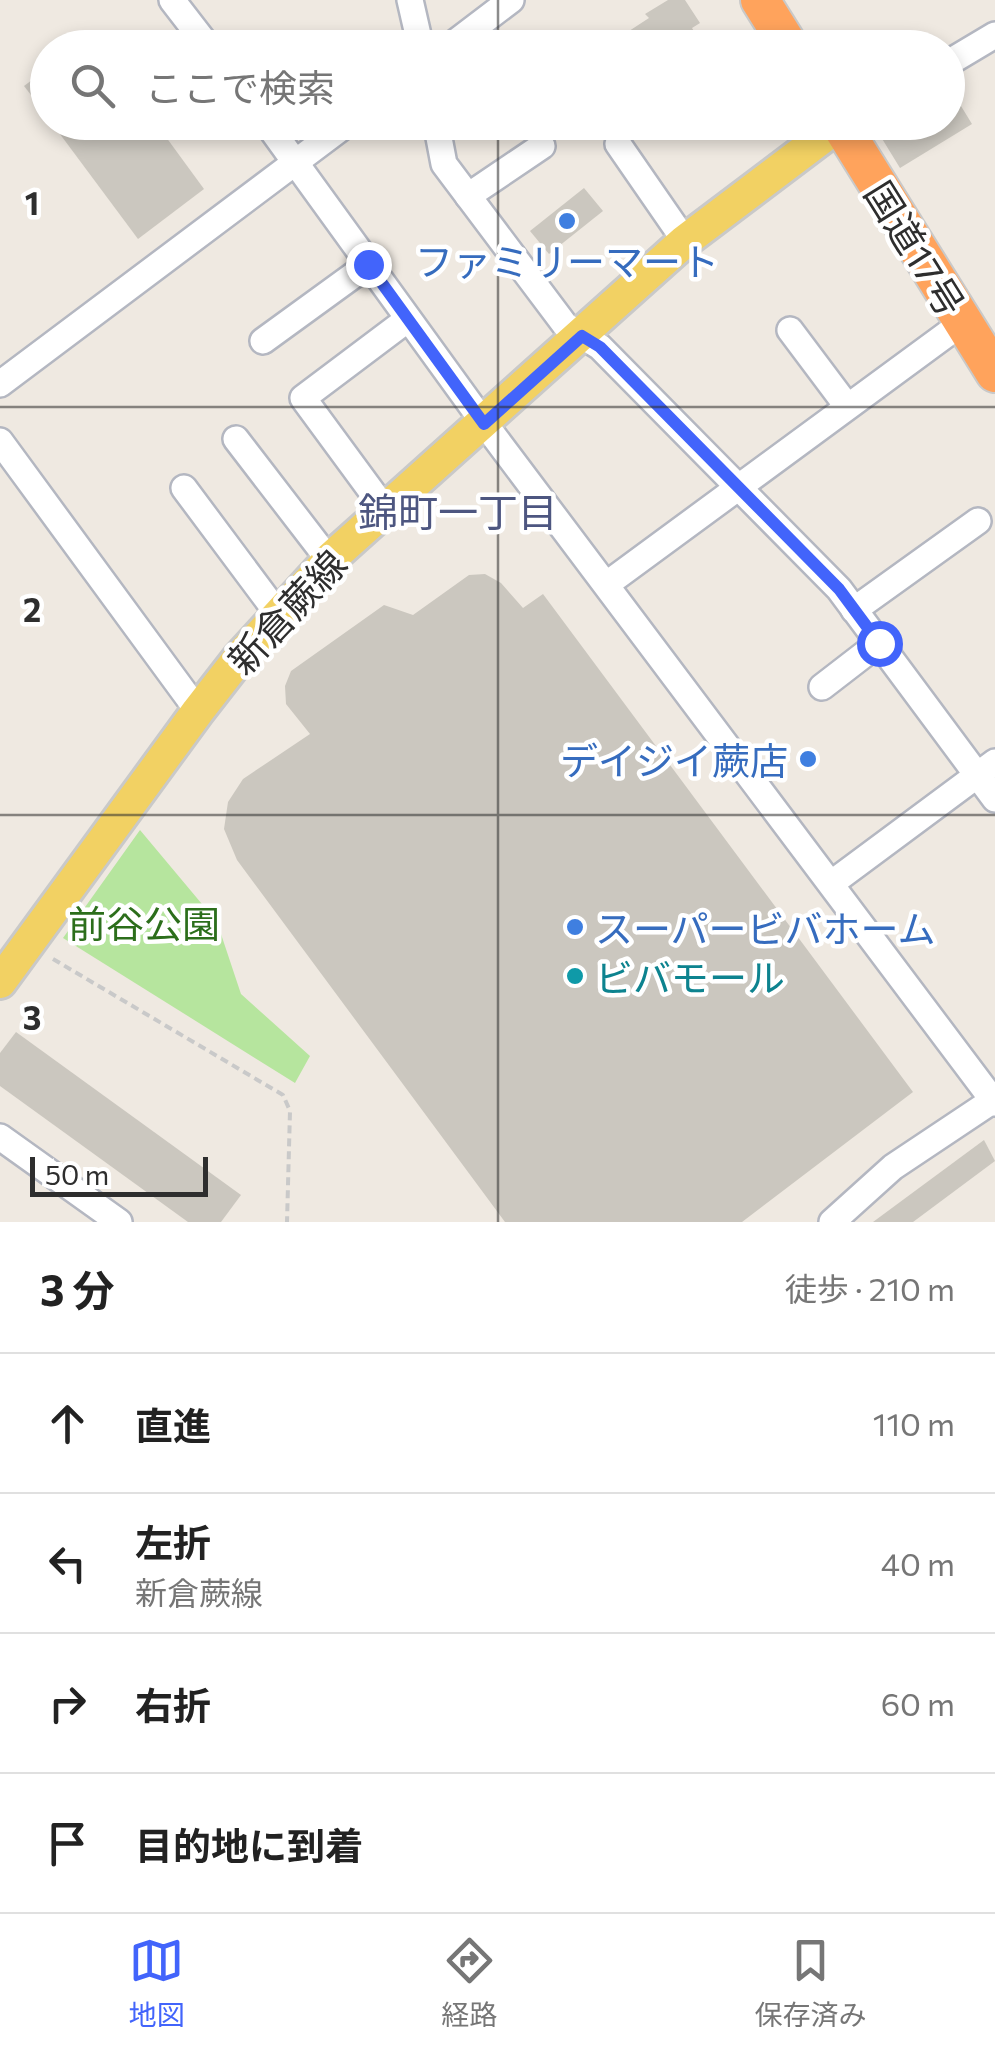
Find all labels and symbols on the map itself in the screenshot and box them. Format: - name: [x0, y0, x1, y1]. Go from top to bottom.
- street label: 国道17号: [856, 172, 976, 324]
- text: 1: [25, 182, 39, 222]
- marker: ファミリーマート: [556, 210, 578, 232]
- place label: ファミリーマート: [415, 237, 719, 284]
- route end: [346, 242, 392, 288]
- district label: 錦町一丁目: [358, 486, 558, 535]
- street label: 新倉蕨線: [217, 539, 355, 683]
- text: 2: [23, 589, 41, 629]
- route start: [857, 621, 903, 667]
- place label: デイジイ蕨店: [560, 736, 788, 783]
- marker: デイジイ蕨店: [797, 748, 819, 770]
- park label: 前谷公園: [68, 899, 220, 946]
- place label: スーパービバホーム: [595, 904, 935, 951]
- marker: スーパービバホーム: [564, 916, 586, 938]
- place label: ビバモール: [595, 953, 785, 1000]
- marker: ビバモール: [564, 965, 586, 987]
- text: 3: [23, 997, 41, 1037]
- scale bar: [30, 1152, 208, 1196]

